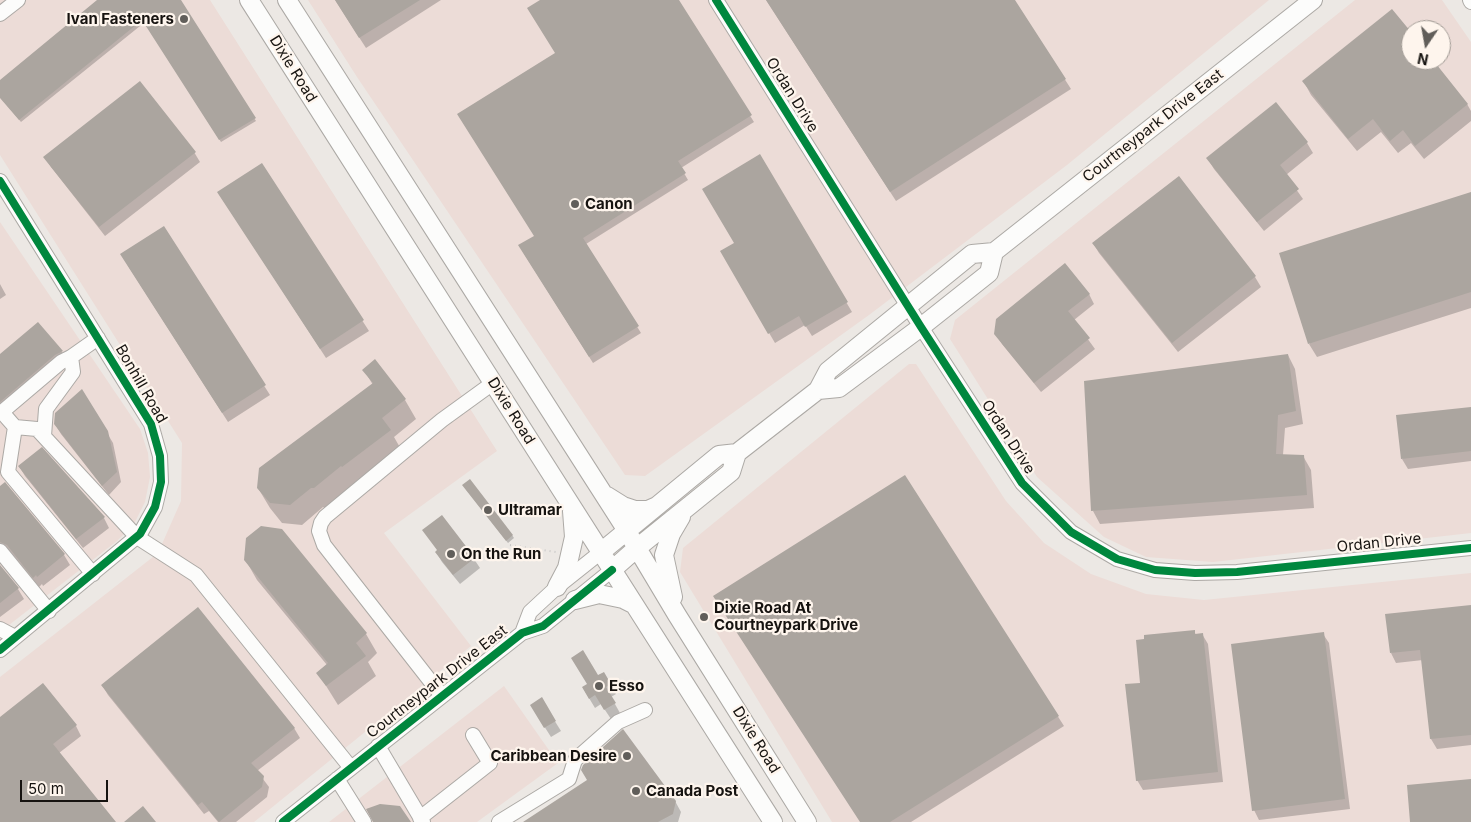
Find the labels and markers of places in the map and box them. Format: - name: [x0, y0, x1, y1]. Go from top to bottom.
- place label: Ivan Fasteners: [66, 10, 174, 28]
- marker: Ivan Fasteners: [178, 13, 190, 25]
- place label: Canon: [585, 195, 633, 213]
- marker: Canon: [569, 198, 581, 210]
- place label: Ultramar: [498, 501, 562, 519]
- marker: Ultramar: [482, 504, 494, 516]
- place label: On the Run: [461, 545, 541, 563]
- marker: On the Run: [445, 548, 457, 560]
- place label: Dixie Road At Courtneypark Drive: [714, 599, 858, 634]
- marker: Dixie Road At Courtneypark Drive: [698, 611, 710, 623]
- place label: Esso: [609, 677, 644, 695]
- marker: Esso: [593, 680, 605, 692]
- place label: Caribbean Desire: [490, 747, 617, 765]
- marker: Caribbean Desire: [621, 750, 633, 762]
- place label: Canada Post: [646, 782, 738, 800]
- marker: Canada Post: [630, 785, 642, 797]

